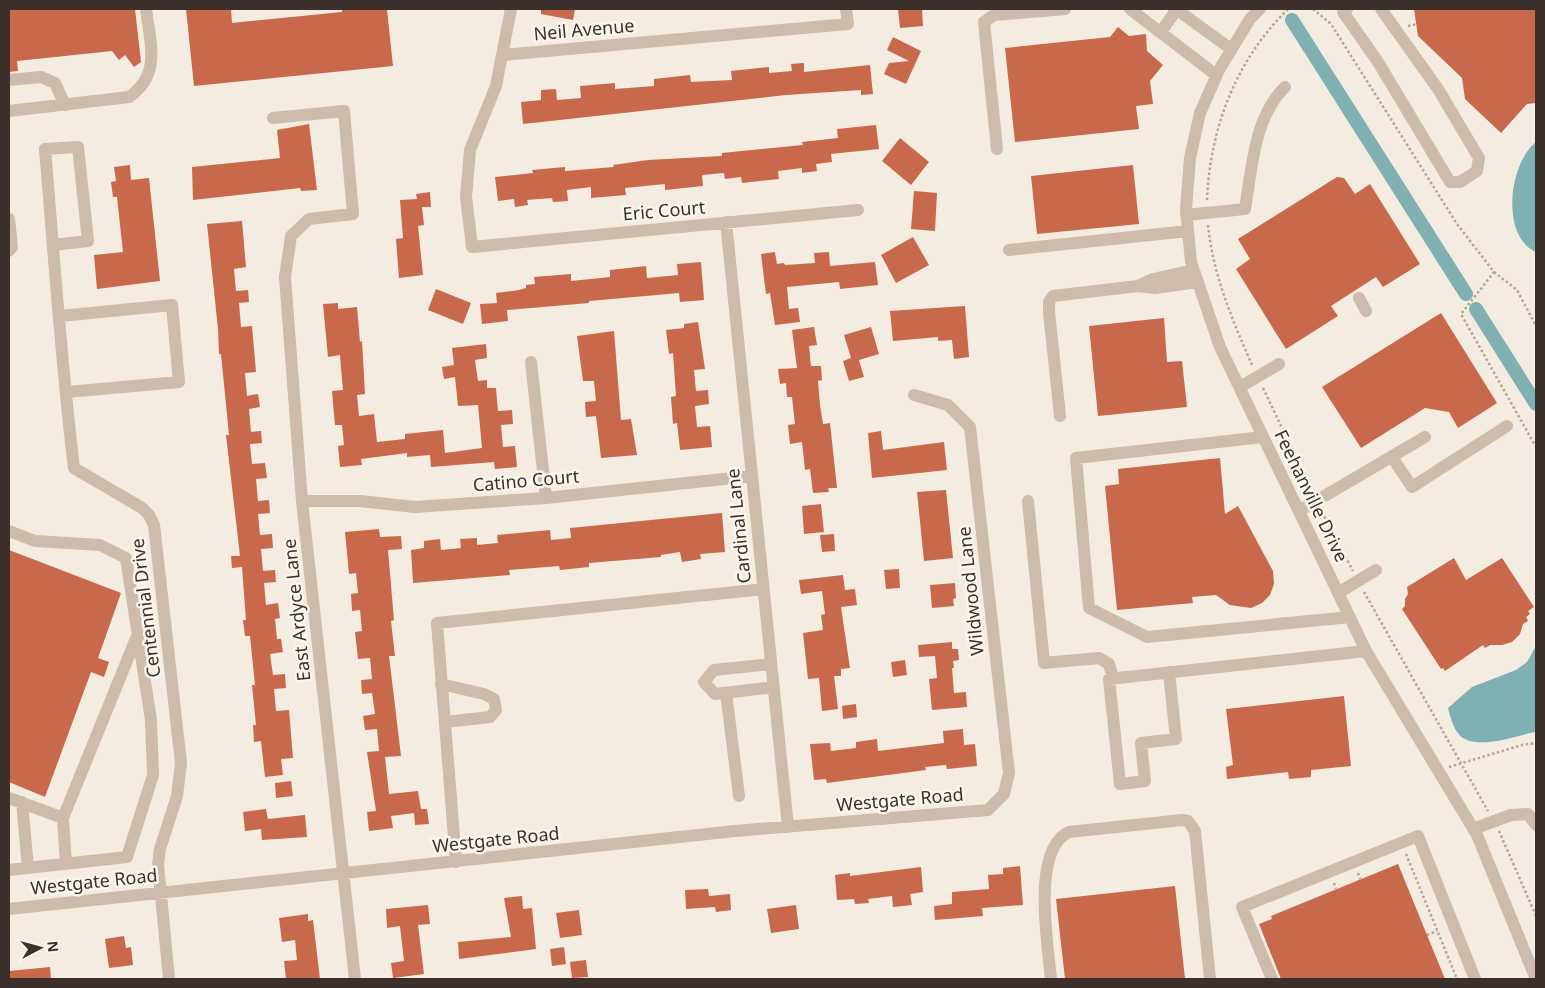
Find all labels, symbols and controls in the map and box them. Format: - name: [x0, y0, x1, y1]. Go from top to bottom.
- street label: Neil Avenue: [533, 13, 635, 45]
- street label: Eric Court: [622, 194, 707, 226]
- street label: Feehanville Drive: [1269, 425, 1354, 566]
- street label: Catino Court: [472, 463, 581, 497]
- street label: Cardinal Lane: [720, 467, 756, 585]
- street label: Wildwood Lane: [951, 525, 989, 657]
- street label: Centennial Drive: [125, 537, 165, 679]
- street label: East Ardyce Lane: [277, 538, 315, 682]
- street label: Westgate Road: [835, 781, 964, 817]
- street label: Westgate Road: [431, 820, 561, 858]
- street label: Westgate Road: [29, 862, 159, 900]
- north arrow: [15, 923, 65, 973]
- text: N: [43, 940, 63, 953]

